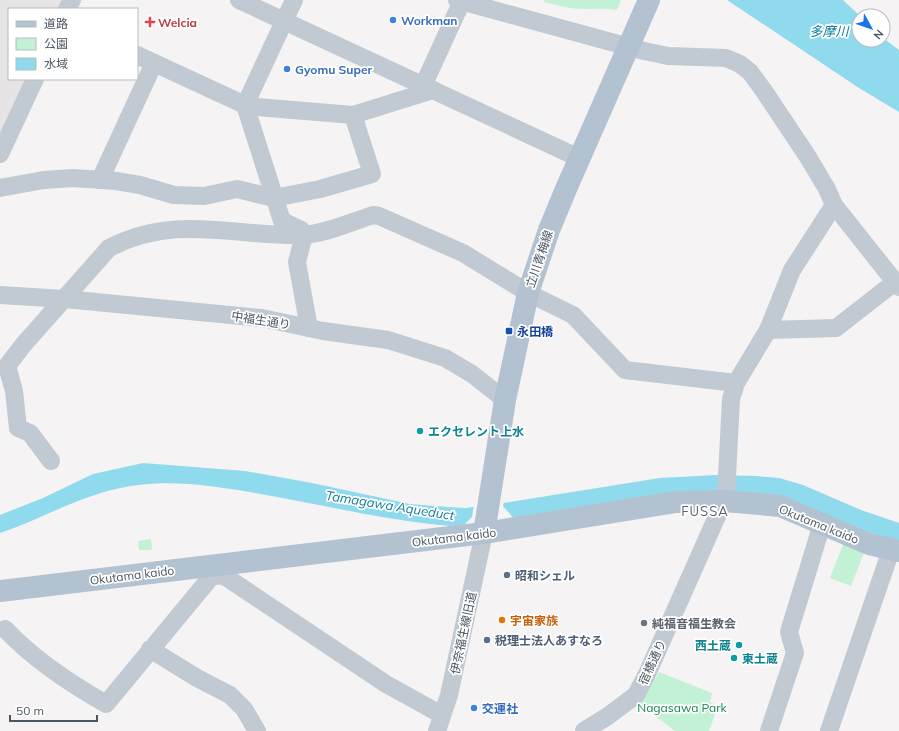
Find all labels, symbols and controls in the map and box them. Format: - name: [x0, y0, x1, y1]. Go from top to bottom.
- legend: [8, 8, 138, 80]
- north arrow: [851, 8, 891, 48]
- place label: Workman: [401, 13, 458, 28]
- place label: Welcia: [158, 15, 197, 30]
- marker: Workman: [388, 15, 398, 25]
- text: 道路: [44, 16, 68, 31]
- marker: Welcia: [145, 17, 155, 27]
- water label: 多摩川: [809, 23, 850, 39]
- text: N: [871, 27, 887, 42]
- text: 公園: [44, 36, 68, 51]
- text: 水域: [44, 56, 68, 71]
- place label: Gyomu Super: [295, 62, 373, 77]
- marker: Gyomu Super: [282, 64, 292, 74]
- street label: 立川青梅線: [522, 228, 556, 290]
- street label: 中福生通り: [230, 308, 292, 332]
- place label: 永田橋: [517, 324, 554, 339]
- marker: 永田橋: [504, 326, 514, 336]
- place label: エクセレント上水: [428, 424, 524, 439]
- marker: エクセレント上水: [415, 426, 425, 436]
- water label: Tamagawa Aqueduct: [325, 487, 456, 523]
- street label: Okutama kaido: [777, 501, 861, 547]
- district label: FUSSA: [681, 503, 729, 519]
- street label: Okutama kaido: [411, 524, 497, 550]
- street label: Okutama kaido: [89, 562, 175, 588]
- place label: 昭和シェル: [515, 568, 575, 583]
- marker: 昭和シェル: [502, 570, 512, 580]
- street label: 伊奈福生線旧道: [447, 590, 479, 676]
- place label: 宇宙家族: [510, 613, 559, 628]
- marker: 宇宙家族: [497, 615, 507, 625]
- place label: 純福音福生教会: [652, 616, 736, 631]
- marker: 純福音福生教会: [639, 618, 649, 628]
- place label: 税理士法人あすなろ: [495, 633, 603, 648]
- marker: 税理士法人あすなろ: [482, 635, 492, 645]
- street label: 宿橋通り: [635, 637, 669, 687]
- place label: 西土蔵: [695, 638, 731, 653]
- marker: 西土蔵: [734, 640, 744, 650]
- place label: 東土蔵: [742, 651, 778, 666]
- marker: 東土蔵: [729, 653, 739, 663]
- scale bar: [10, 697, 97, 723]
- park label: Nagasawa Park: [637, 700, 728, 715]
- place label: 交運社: [482, 701, 518, 716]
- text: 50 m: [16, 703, 44, 718]
- marker: 交運社: [469, 703, 479, 713]

